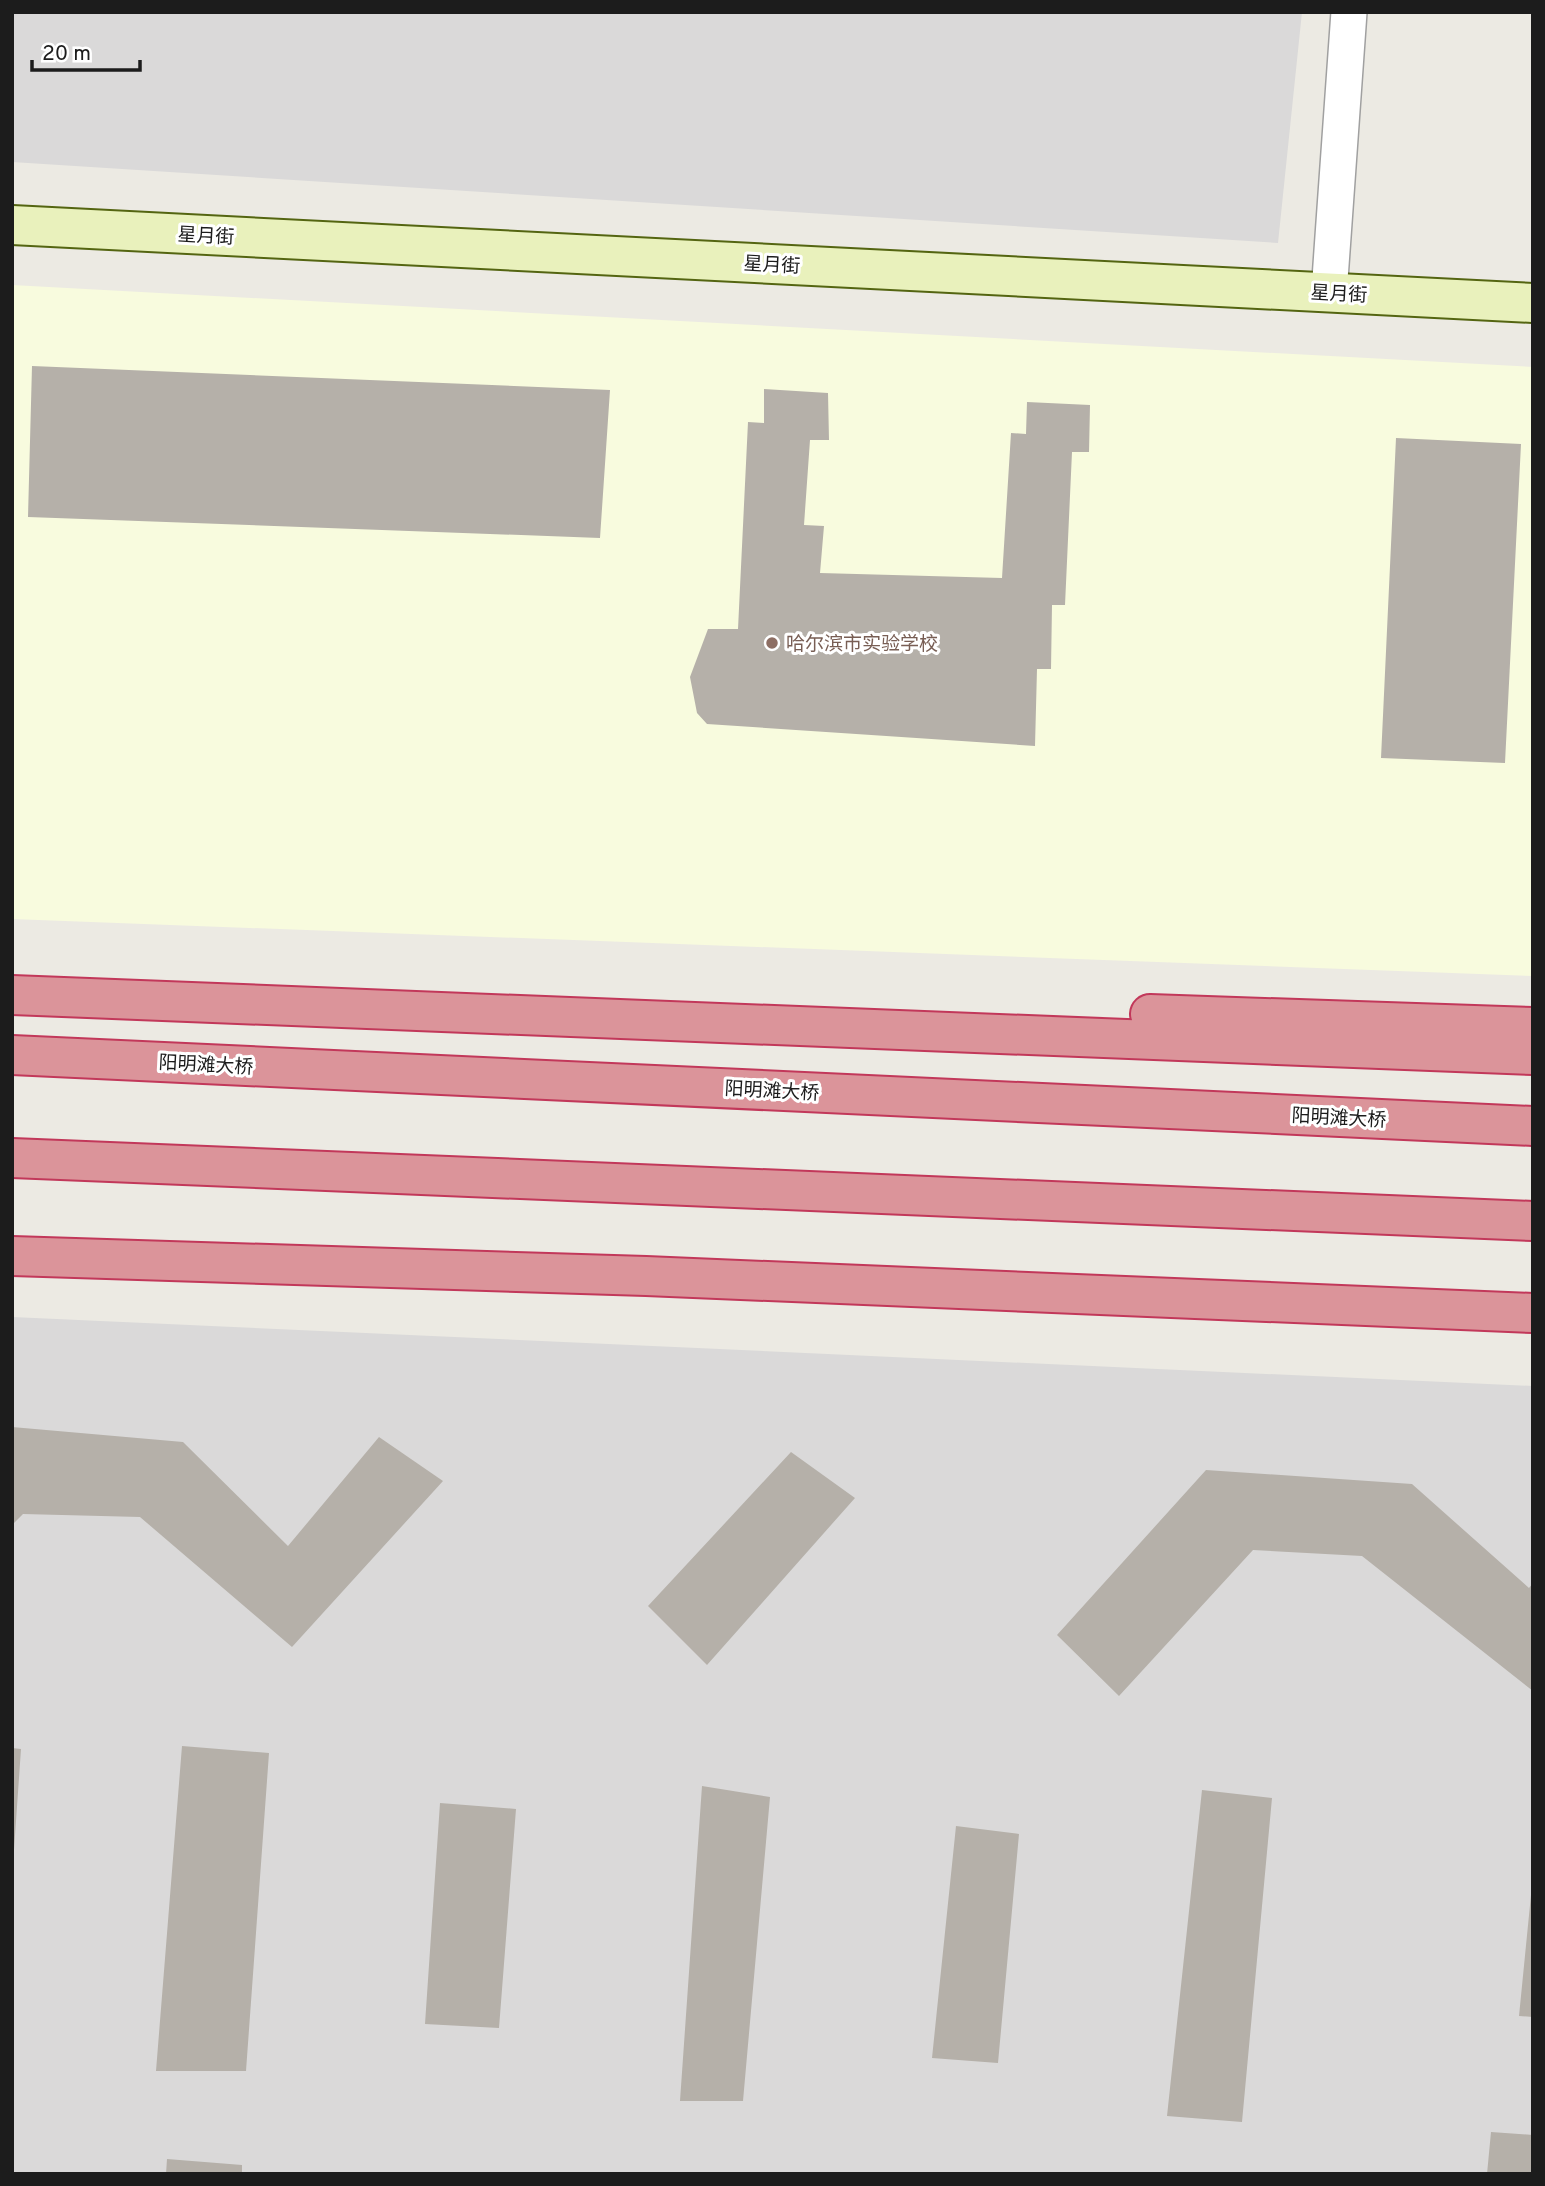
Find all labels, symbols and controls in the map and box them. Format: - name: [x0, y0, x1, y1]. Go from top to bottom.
- scale bar: [32, 28, 140, 72]
- text: 20 m: [42, 41, 91, 68]
- street label: 星月街: [177, 224, 235, 250]
- street label: 星月街: [743, 253, 801, 279]
- street label: 星月街: [1310, 282, 1368, 308]
- place label: 哈尔滨市实验学校: [786, 633, 938, 657]
- marker: 哈尔滨市实验学校: [764, 635, 780, 651]
- street label: 阳明滩大桥: [158, 1052, 254, 1080]
- street label: 阳明滩大桥: [724, 1078, 820, 1106]
- street label: 阳明滩大桥: [1291, 1105, 1387, 1133]

